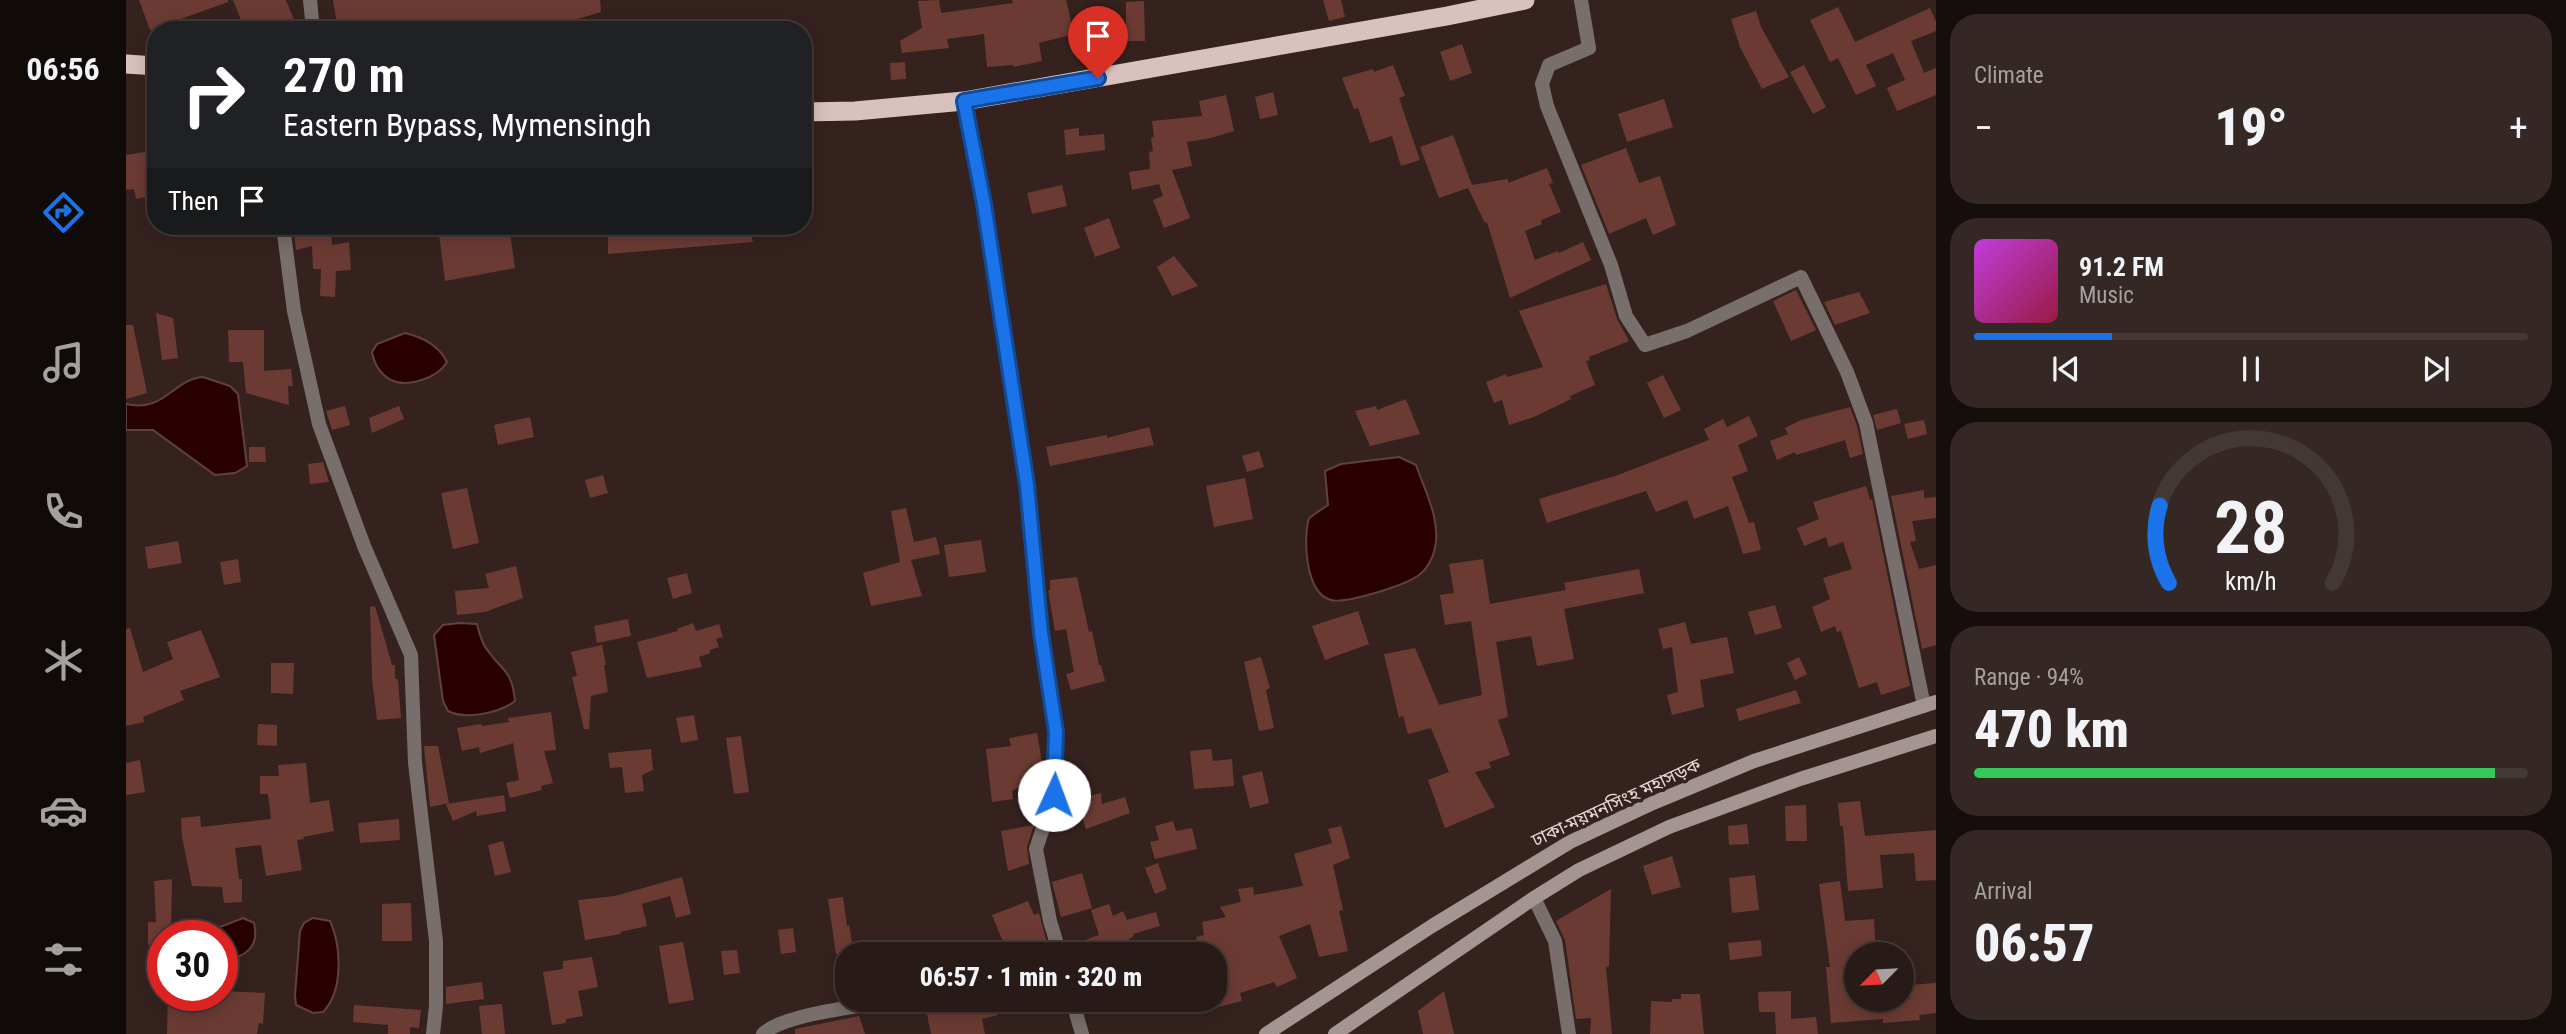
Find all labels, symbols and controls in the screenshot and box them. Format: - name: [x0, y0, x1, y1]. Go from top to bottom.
- pin: [1068, 6, 1128, 78]
- icon: arrive: [1079, 17, 1117, 55]
- text: 270 m: [283, 47, 405, 104]
- icon: right: [168, 49, 259, 140]
- text: 06:56: [26, 50, 100, 88]
- text: Climate: [1974, 62, 2044, 89]
- text: 19°: [2214, 97, 2288, 158]
- text: Eastern Bypass, Mymensingh: [283, 106, 651, 144]
- text: −: [1974, 106, 1993, 150]
- text: +: [2509, 106, 2528, 150]
- icon: arrive: [233, 182, 271, 220]
- text: Then: [168, 186, 219, 216]
- icon: directions: [39, 188, 88, 237]
- text: 91.2 FM: [2079, 252, 2164, 282]
- text: Music: [2079, 282, 2134, 309]
- icon: music: [39, 338, 88, 387]
- icon: previous: [2047, 350, 2085, 388]
- icon: pause: [2232, 350, 2270, 388]
- icon: next: [2417, 350, 2455, 388]
- text: 28: [2214, 485, 2288, 571]
- icon: phone: [39, 487, 88, 536]
- text: km/h: [2225, 567, 2277, 596]
- icon: climate: [39, 636, 88, 685]
- text: Range · 94%: [1974, 664, 2084, 691]
- text: 470 km: [1974, 699, 2129, 760]
- street label: ঢাকা-ময়মনসিংহ মহাসড়ক: [1527, 753, 1704, 851]
- position arrow: [1017, 758, 1091, 832]
- icon: car: [39, 786, 88, 835]
- text: Arrival: [1974, 878, 2033, 905]
- text: 06:57: [1974, 913, 2094, 974]
- speed limit sign: 30: [147, 920, 238, 1011]
- icon: filters: [39, 935, 88, 984]
- north arrow: [1844, 942, 1914, 1012]
- map controls: [1844, 942, 1914, 1012]
- text: 06:57 · 1 min · 320 m: [920, 962, 1142, 992]

